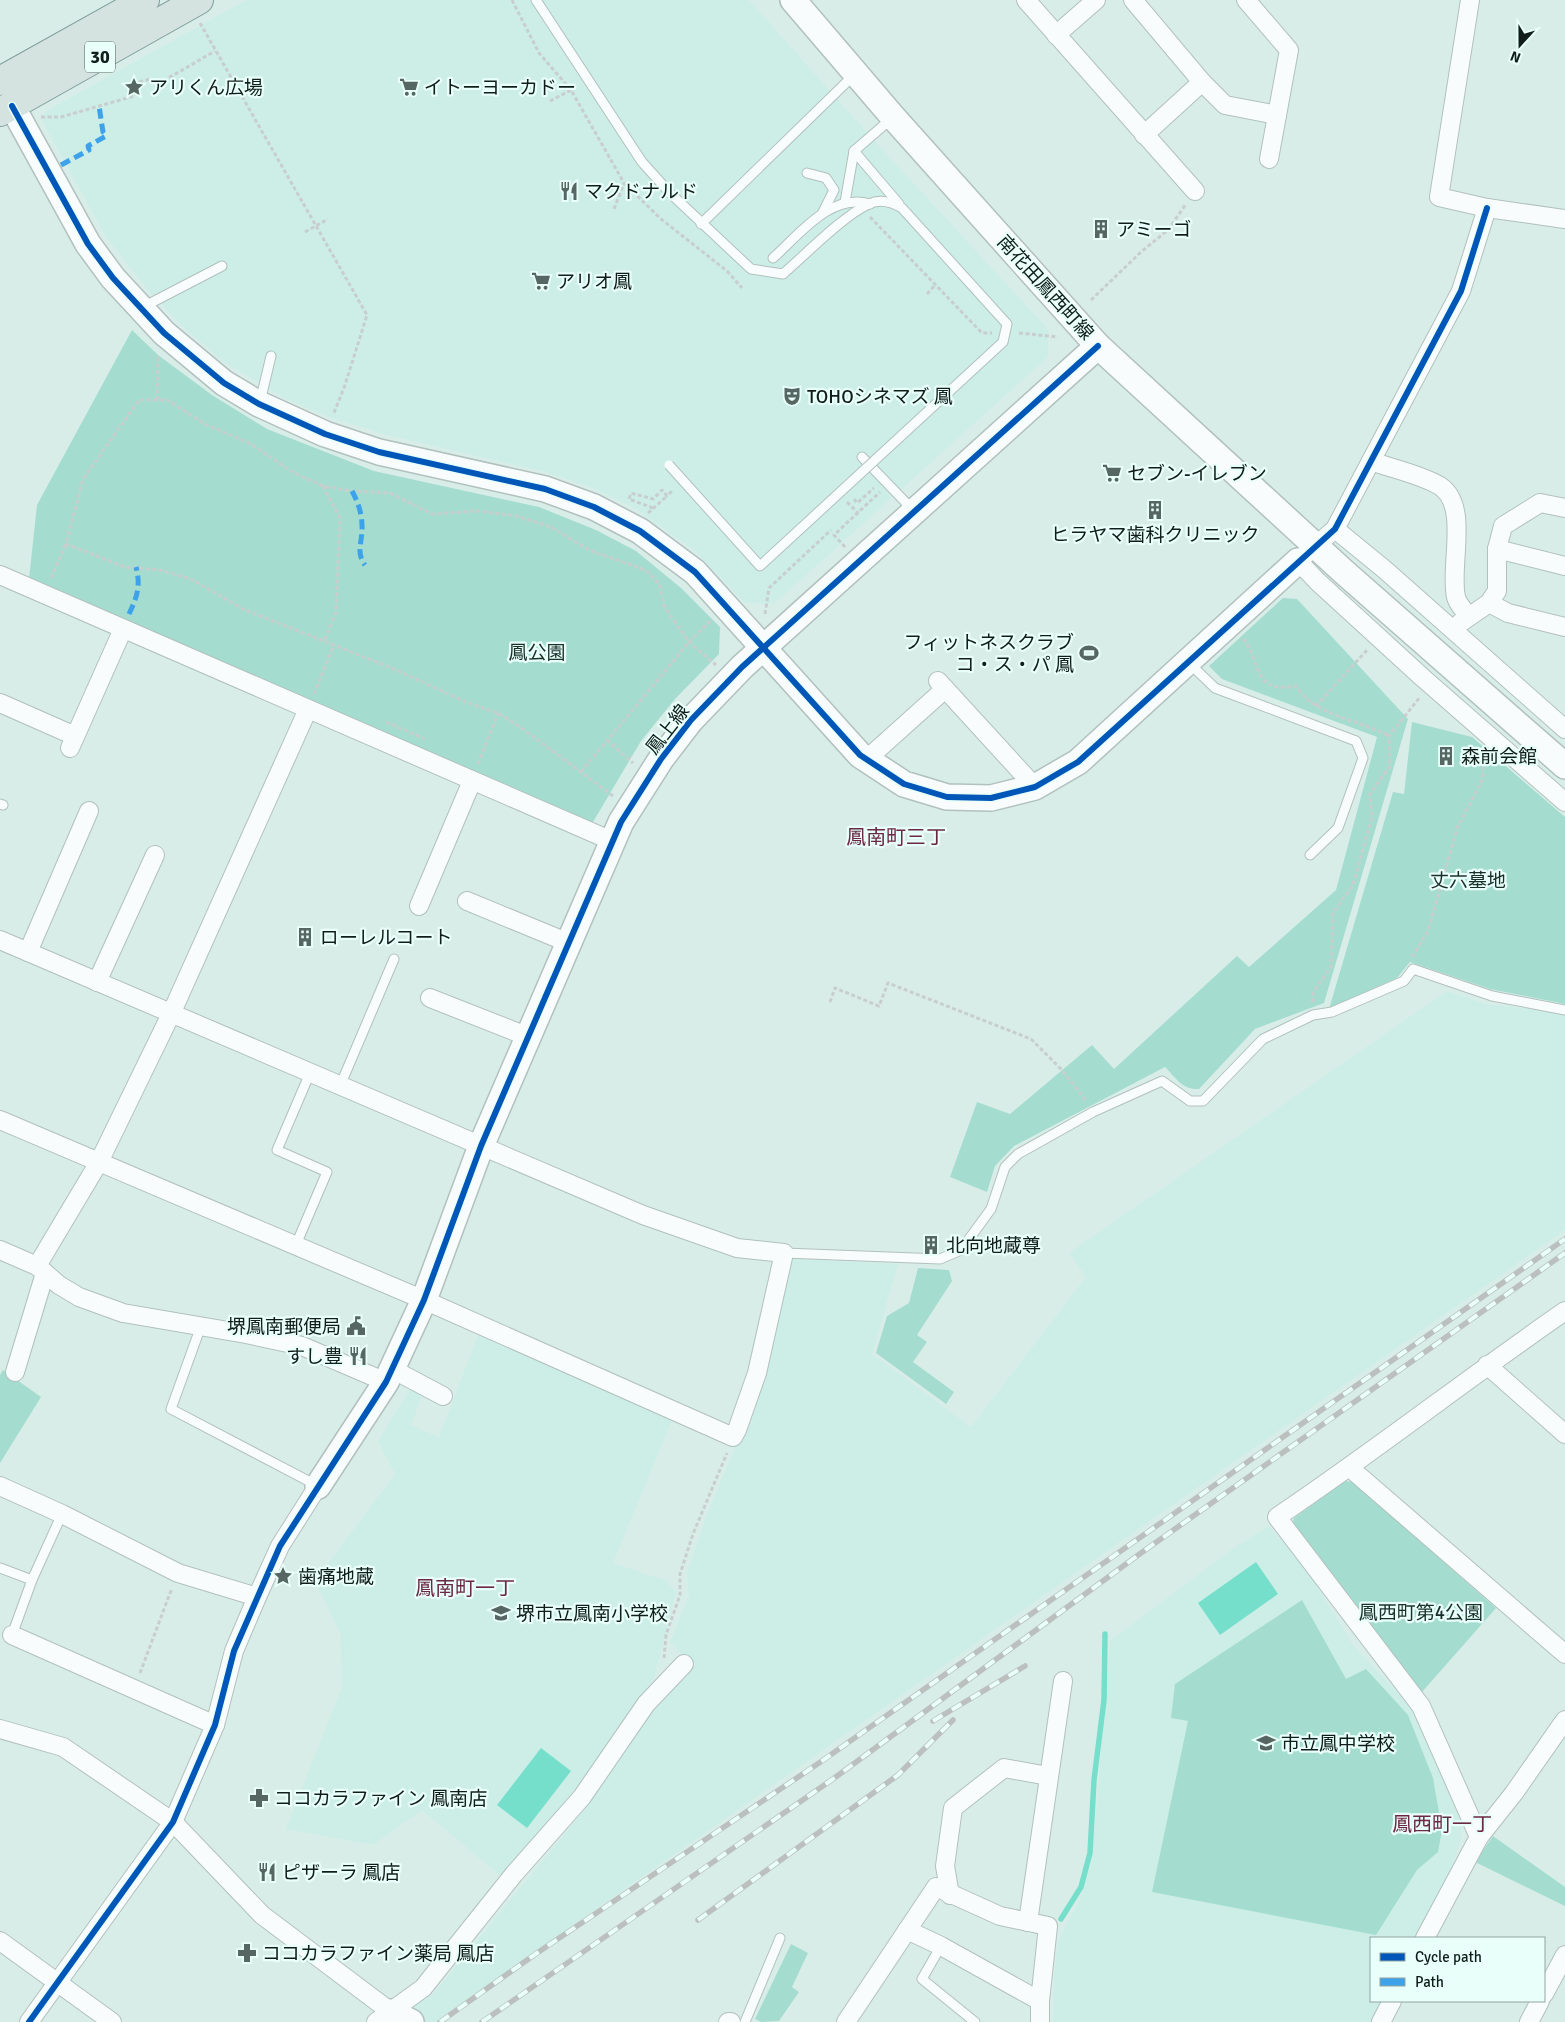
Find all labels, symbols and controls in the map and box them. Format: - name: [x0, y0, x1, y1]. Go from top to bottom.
- north arrow: [1495, 20, 1545, 70]
- road number: 30: [85, 42, 115, 72]
- text: N: [1508, 47, 1523, 66]
- place icon: アリくん広場: [123, 76, 145, 98]
- place label: アリくん広場: [149, 76, 263, 100]
- supermarket icon: イトーヨーカドー: [398, 76, 420, 98]
- place label: イトーヨーカドー: [424, 76, 576, 100]
- restaurant icon: マクドナルド: [558, 180, 580, 202]
- place label: マクドナルド: [584, 180, 698, 204]
- building icon: アミーゴ: [1090, 218, 1112, 240]
- place label: アミーゴ: [1116, 218, 1192, 242]
- street label: 南花田鳳西町線: [992, 230, 1099, 345]
- supermarket icon: アリオ鳳: [530, 270, 552, 292]
- place label: アリオ鳳: [556, 270, 632, 294]
- theatre icon: TOHOシネマズ 鳳: [781, 385, 803, 407]
- place label: TOHOシネマズ 鳳: [807, 385, 953, 409]
- supermarket icon: セブン-イレブン: [1101, 462, 1123, 484]
- place label: セブン-イレブン: [1127, 462, 1267, 486]
- building icon: ヒラヤマ歯科クリニック: [1144, 499, 1166, 521]
- place label: ヒラヤマ歯科クリニック: [1050, 523, 1260, 547]
- place label: フィットネスクラブ コ・ス・パ 鳳: [903, 631, 1074, 677]
- park label: 鳳公園: [508, 641, 566, 665]
- sports icon: フィットネスクラブ コ・ス・パ 鳳: [1078, 642, 1100, 664]
- street label: 鳳上線: [641, 700, 695, 759]
- building icon: 森前会館: [1435, 745, 1457, 767]
- place label: 森前会館: [1461, 745, 1537, 769]
- district label: 鳳南町三丁: [846, 825, 946, 850]
- park label: 丈六墓地: [1430, 869, 1506, 893]
- building icon: ローレルコート: [294, 926, 316, 948]
- place label: ローレルコート: [320, 926, 453, 950]
- building icon: 北向地蔵尊: [920, 1234, 942, 1256]
- place label: 北向地蔵尊: [946, 1234, 1041, 1258]
- place label: 堺鳳南郵便局: [227, 1315, 341, 1339]
- public building icon: 堺鳳南郵便局: [345, 1315, 367, 1337]
- place label: すし豊: [286, 1345, 343, 1369]
- restaurant icon: すし豊: [347, 1345, 369, 1367]
- place icon: 歯痛地蔵: [272, 1565, 294, 1587]
- place label: 歯痛地蔵: [298, 1565, 374, 1589]
- district label: 鳳南町一丁: [415, 1576, 515, 1601]
- park label: 鳳西町第4公園: [1359, 1601, 1483, 1625]
- school or university icon: 堺市立鳳南小学校: [490, 1602, 512, 1624]
- place label: 堺市立鳳南小学校: [516, 1602, 668, 1626]
- school or university icon: 市立鳳中学校: [1255, 1732, 1277, 1754]
- place label: 市立鳳中学校: [1281, 1732, 1395, 1756]
- pharmacy icon: ココカラファイン 鳳南店: [248, 1787, 270, 1809]
- place label: ココカラファイン 鳳南店: [274, 1787, 487, 1811]
- district label: 鳳西町一丁: [1392, 1812, 1492, 1837]
- restaurant icon: ピザーラ 鳳店: [256, 1861, 278, 1883]
- place label: ピザーラ 鳳店: [282, 1861, 400, 1885]
- legend: [1370, 1937, 1545, 2002]
- pharmacy icon: ココカラファイン薬局 鳳店: [236, 1942, 258, 1964]
- place label: ココカラファイン薬局 鳳店: [262, 1942, 494, 1966]
- text: Cycle path: [1415, 1948, 1482, 1966]
- text: Path: [1415, 1973, 1444, 1991]

